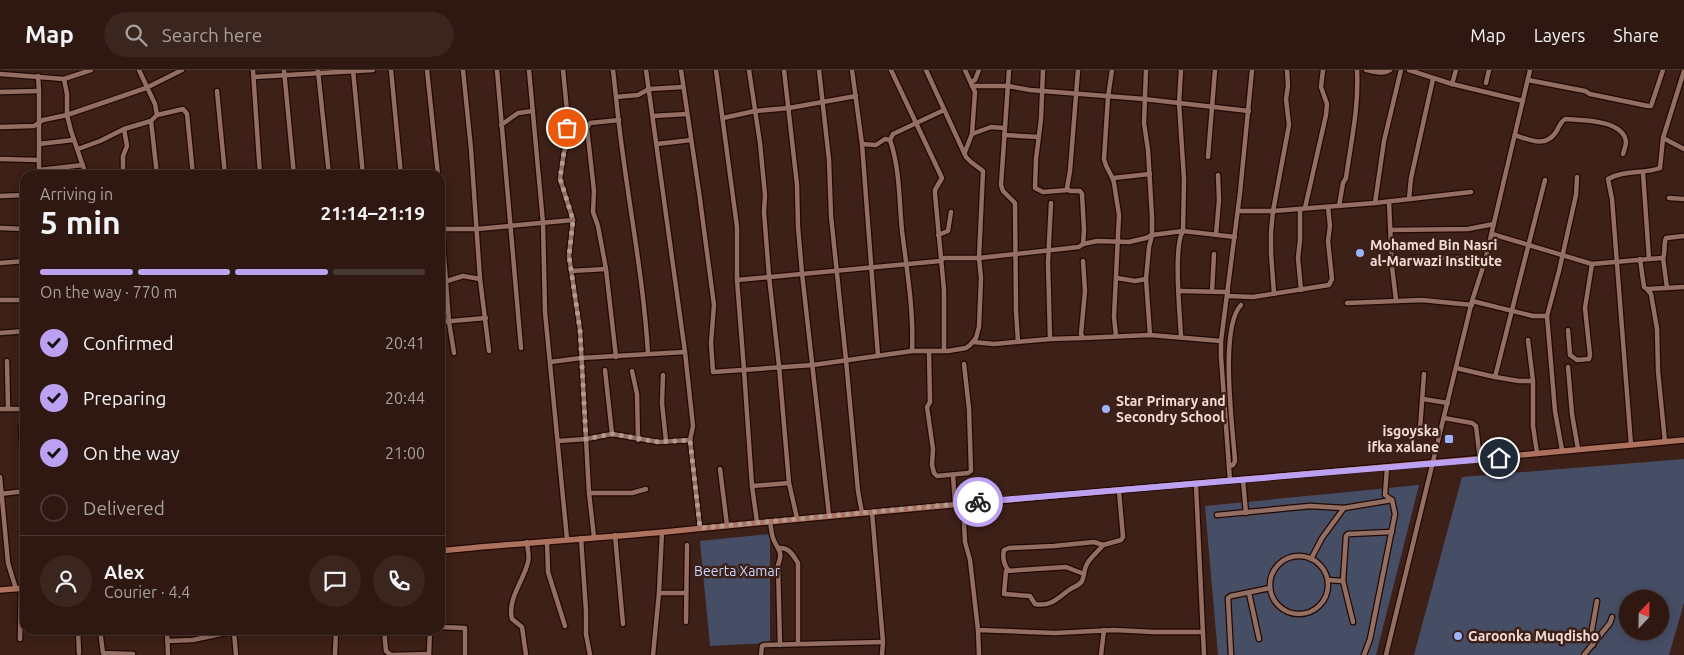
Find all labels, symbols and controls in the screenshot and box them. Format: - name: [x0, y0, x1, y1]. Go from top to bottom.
- search box: [104, 12, 454, 57]
- text: Map: [25, 21, 74, 48]
- icon: search: [122, 21, 150, 49]
- text: Search here: [162, 24, 262, 46]
- text: Map: [1470, 25, 1506, 45]
- text: Layers: [1534, 25, 1585, 45]
- text: Share: [1613, 25, 1659, 45]
- pin: [546, 107, 588, 149]
- icon: bag: [553, 114, 581, 142]
- text: Arriving in: [40, 185, 113, 203]
- text: 21:14–21:19: [320, 202, 425, 224]
- text: 5 min: [40, 204, 121, 240]
- place label: Mohamed Bin Nasri al-Marwazi Institute: [1370, 237, 1502, 269]
- marker: Mohamed Bin Nasri al-Marwazi Institute: [1354, 247, 1366, 259]
- text: On the way · 770 m: [40, 283, 177, 301]
- icon: check: [40, 329, 68, 357]
- text: Confirmed: [83, 332, 174, 354]
- text: 20:41: [385, 334, 425, 352]
- icon: check: [40, 384, 68, 412]
- text: Preparing: [83, 387, 167, 409]
- text: 20:44: [385, 389, 425, 407]
- place label: Star Primary and Secondry School: [1116, 393, 1226, 425]
- marker: Star Primary and Secondry School: [1100, 403, 1112, 415]
- place label: isgoyska ifka xalane: [1367, 423, 1439, 455]
- marker: isgoyska ifka xalane: [1443, 433, 1455, 445]
- pin: [1478, 437, 1520, 479]
- icon: check: [40, 439, 68, 467]
- text: On the way: [83, 442, 180, 464]
- text: 21:00: [385, 444, 425, 462]
- icon: home: [1485, 444, 1513, 472]
- courier: [953, 477, 1003, 527]
- icon: bike: [964, 488, 992, 516]
- text: Delivered: [83, 497, 165, 519]
- button: person: [40, 555, 92, 607]
- button: chat: [309, 555, 361, 607]
- button: phone: [373, 555, 425, 607]
- text: Alex: [104, 561, 144, 583]
- park label: Beerta Xamar: [694, 563, 781, 579]
- text: Courier · 4.4: [104, 583, 190, 601]
- north arrow: [1619, 590, 1669, 640]
- map controls: [1619, 590, 1669, 640]
- place label: Garoonka Muqdisho: [1468, 628, 1599, 644]
- marker: Garoonka Muqdisho: [1452, 630, 1464, 642]

